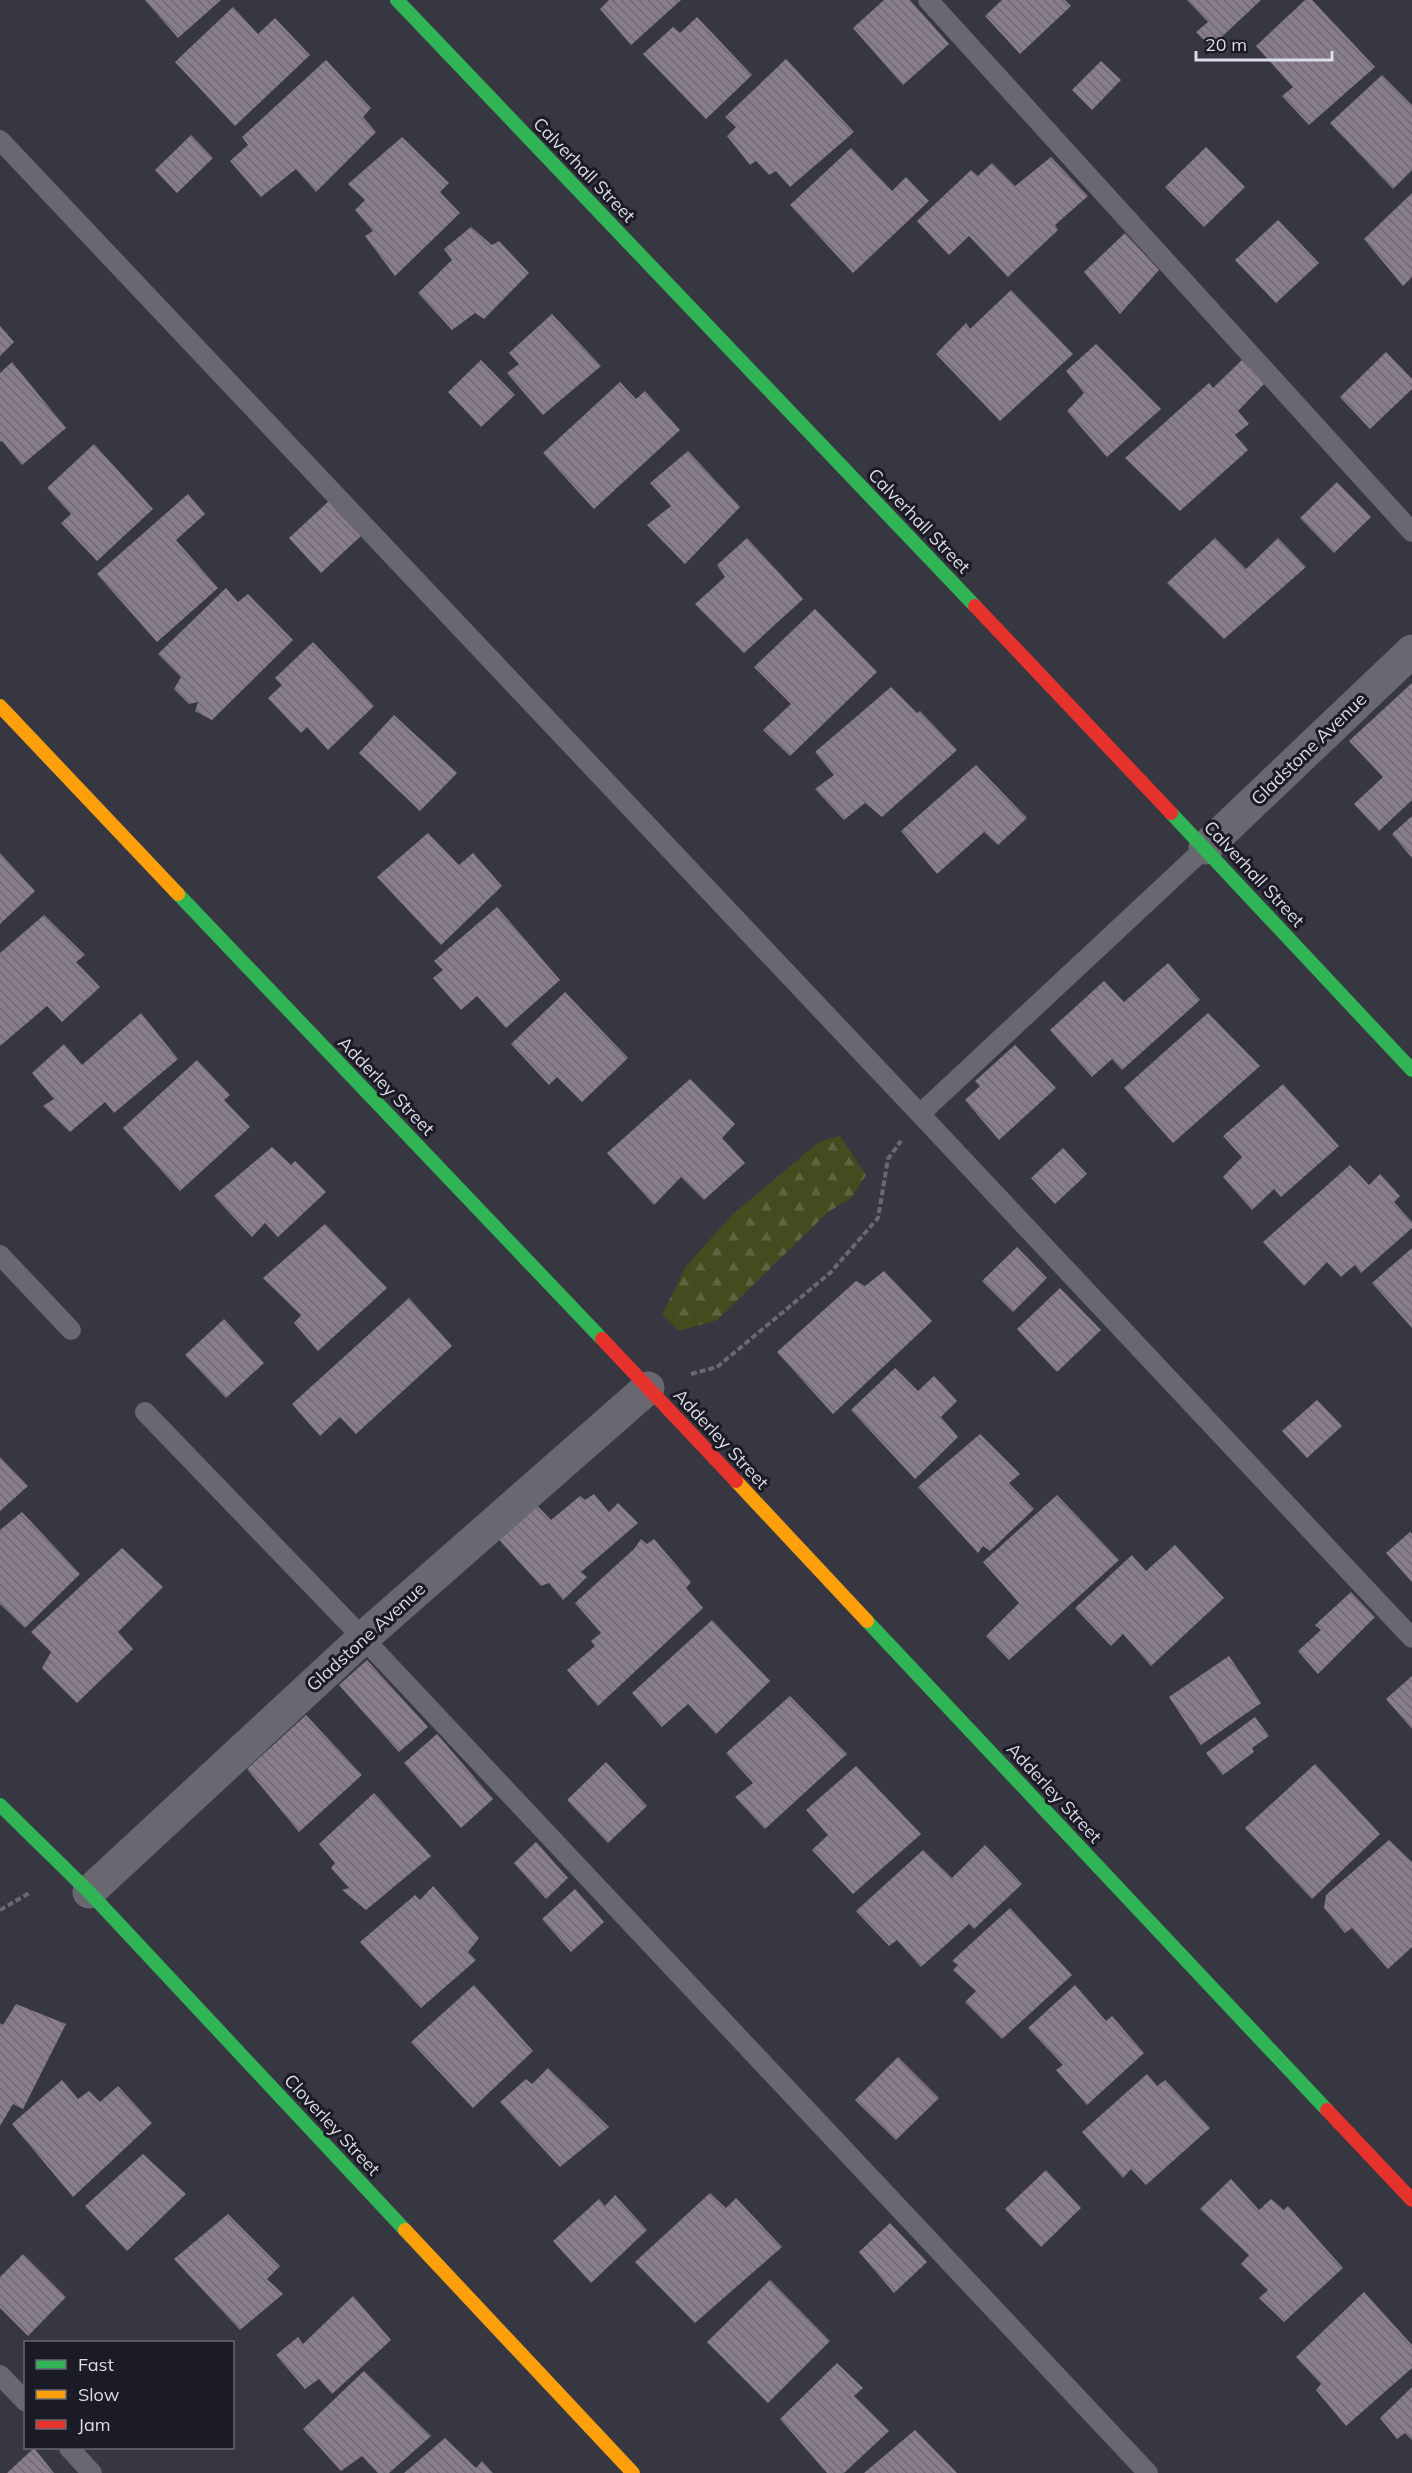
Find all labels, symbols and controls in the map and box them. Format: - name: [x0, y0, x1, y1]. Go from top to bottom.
- scale bar: [1196, 24, 1332, 62]
- text: 20 m: [1205, 33, 1247, 56]
- street label: Calverhall Street: [528, 112, 640, 227]
- street label: Calverhall Street: [863, 463, 975, 578]
- street label: Gladstone Avenue: [1246, 688, 1371, 810]
- street label: Calverhall Street: [1199, 816, 1310, 932]
- street label: Adderley Street: [333, 1031, 439, 1140]
- street label: Adderley Street: [669, 1384, 774, 1494]
- street label: Gladstone Avenue: [301, 1577, 430, 1696]
- street label: Adderley Street: [1002, 1738, 1107, 1848]
- street label: Cloverley Street: [279, 2069, 385, 2180]
- legend: [24, 2341, 234, 2449]
- text: Fast: [78, 2353, 114, 2376]
- text: Slow: [78, 2383, 120, 2406]
- text: Jam: [78, 2413, 111, 2436]

